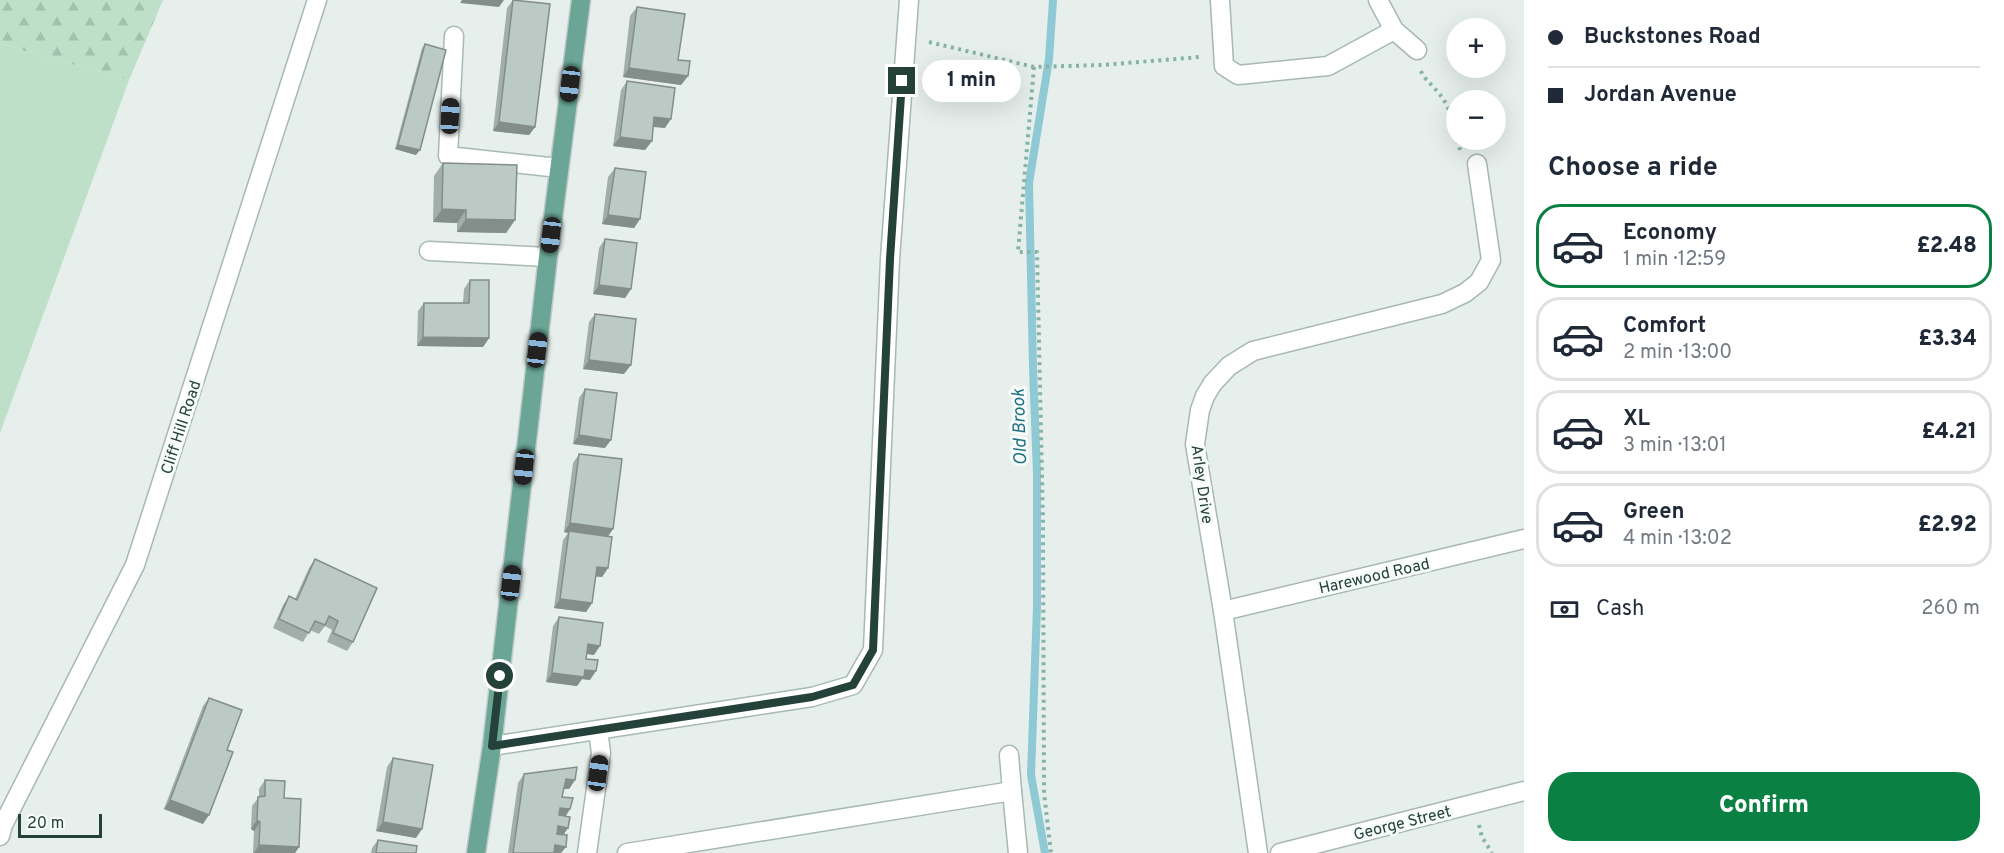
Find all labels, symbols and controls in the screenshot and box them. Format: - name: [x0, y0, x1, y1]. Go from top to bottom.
- map controls: [1446, 18, 1506, 150]
- button: +: [1446, 18, 1506, 78]
- text: Buckstones Road: [1584, 24, 1761, 51]
- callout: 1 min: [923, 60, 1022, 102]
- car: [559, 65, 581, 103]
- route end: [888, 67, 915, 94]
- text: 1 min: [947, 68, 996, 94]
- text: Jordan Avenue: [1584, 82, 1737, 109]
- button: −: [1446, 90, 1506, 150]
- car: [440, 98, 460, 134]
- text: Choose a ride: [1548, 151, 1718, 185]
- car: [540, 216, 562, 254]
- icon: car: [1551, 219, 1605, 273]
- text: Economy: [1623, 220, 1717, 247]
- text: £2.48: [1916, 233, 1977, 260]
- text: 1 min · 12:59: [1623, 247, 1726, 273]
- icon: car: [1551, 312, 1605, 366]
- text: Comfort: [1623, 313, 1706, 340]
- text: £3.34: [1918, 326, 1977, 353]
- car: [526, 331, 548, 369]
- text: 2 min · 13:00: [1623, 340, 1732, 366]
- street label: Cliff Hill Road: [157, 378, 206, 477]
- water label: Old Brook: [1008, 387, 1033, 466]
- icon: car: [1551, 405, 1605, 459]
- text: XL: [1623, 406, 1650, 433]
- text: £4.21: [1921, 419, 1977, 446]
- text: 3 min · 13:01: [1623, 433, 1727, 459]
- street label: Arley Drive: [1186, 443, 1216, 525]
- car: [513, 448, 535, 486]
- icon: car: [1551, 498, 1605, 552]
- text: Green: [1623, 499, 1685, 526]
- text: £2.92: [1918, 512, 1977, 539]
- text: 4 min · 13:02: [1623, 526, 1732, 552]
- street label: Harewood Road: [1317, 554, 1432, 599]
- car: [500, 564, 522, 602]
- icon: cash: [1548, 593, 1581, 626]
- text: Cash: [1596, 596, 1645, 623]
- text: 260 m: [1921, 596, 1980, 622]
- route start: [486, 662, 513, 689]
- car: [587, 754, 609, 792]
- button: Confirm: [1548, 772, 1980, 841]
- street label: George Street: [1352, 802, 1453, 846]
- scale bar: [18, 811, 102, 838]
- text: 20 m: [27, 814, 64, 834]

